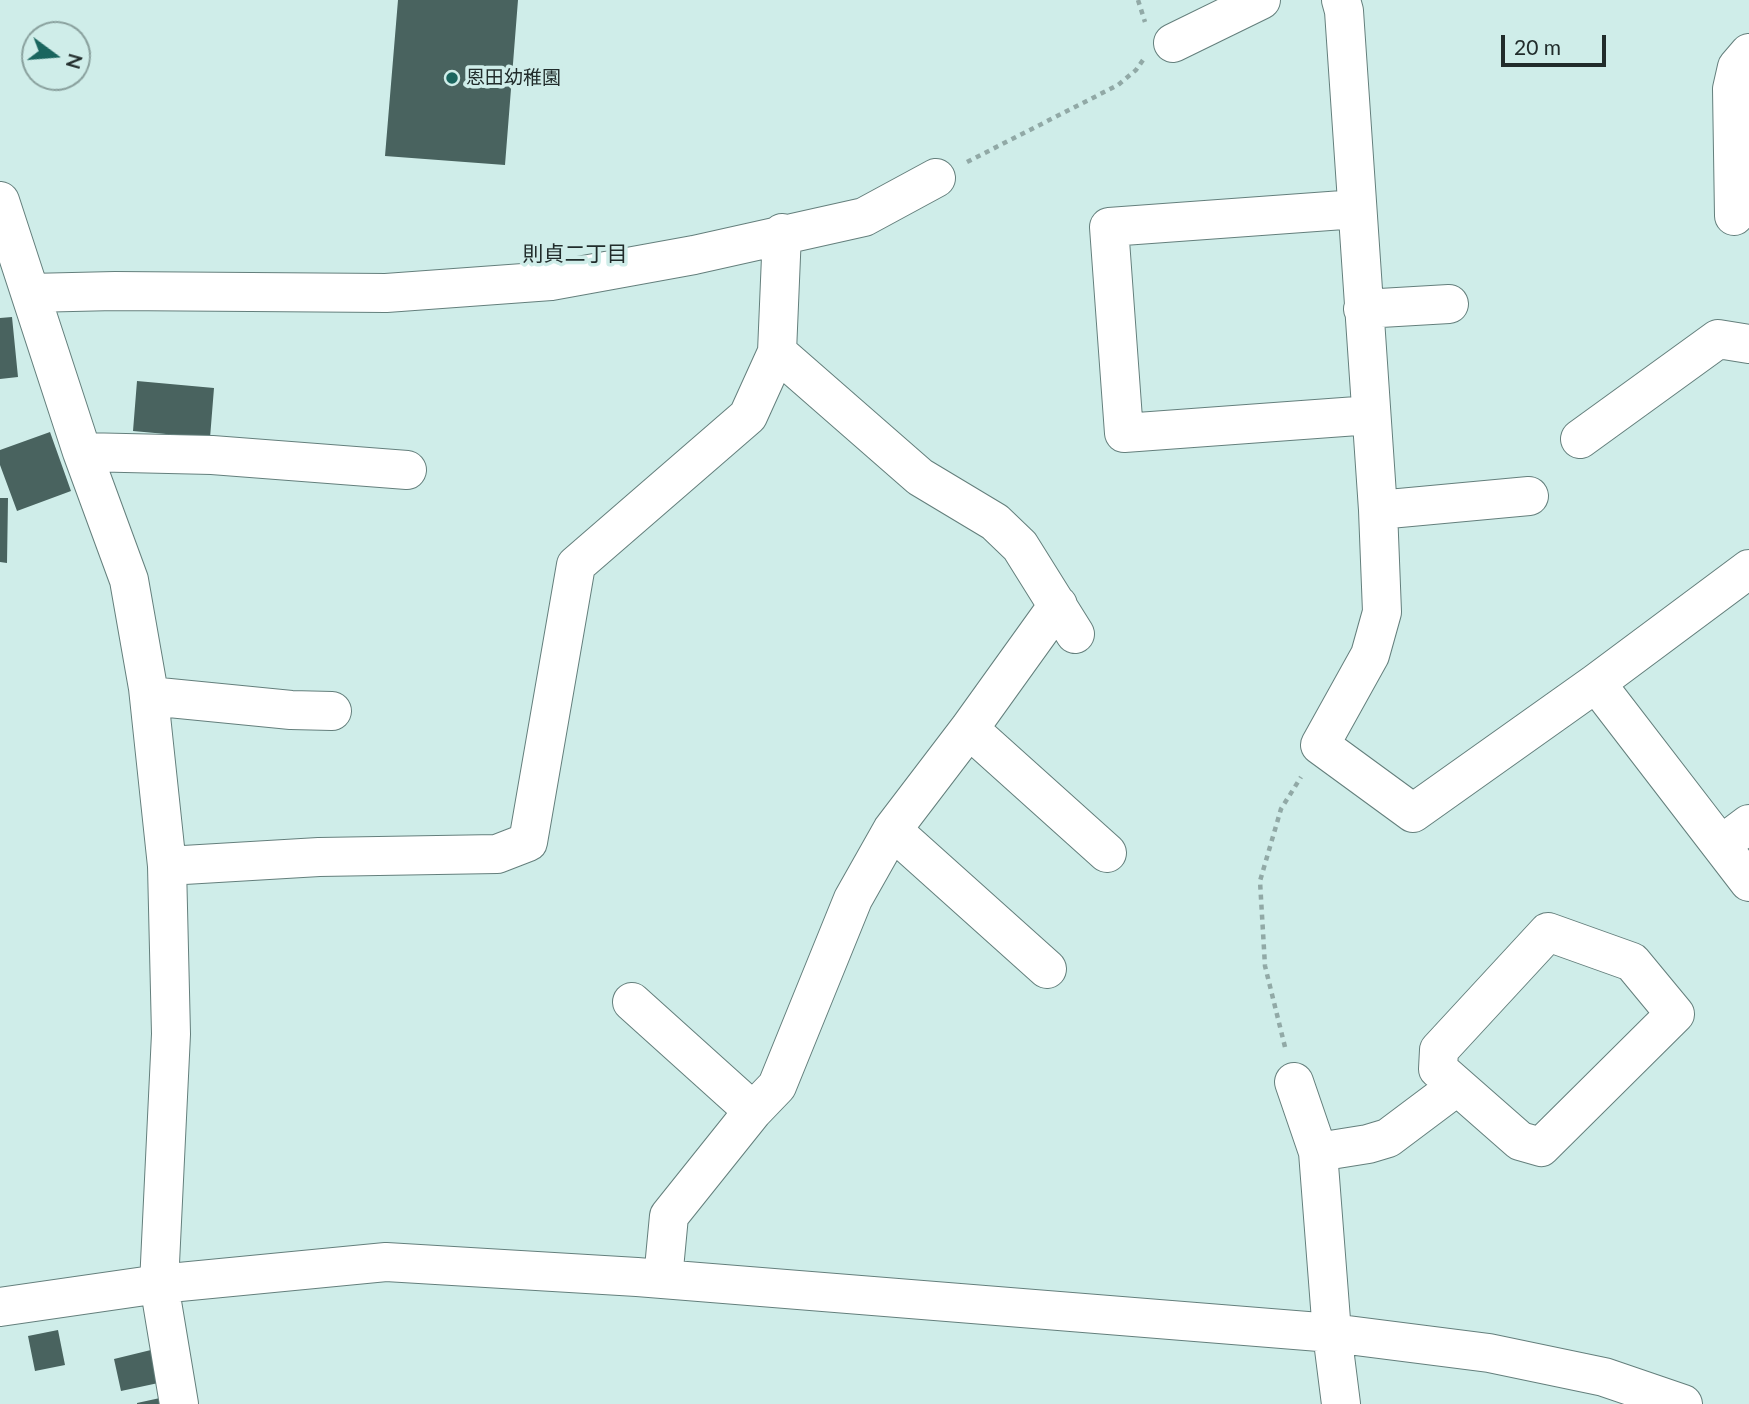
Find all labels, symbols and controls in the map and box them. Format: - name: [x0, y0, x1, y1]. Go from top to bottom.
- north arrow: [21, 21, 91, 91]
- scale bar: [1504, 21, 1609, 65]
- text: 20 m: [1514, 34, 1561, 59]
- text: N: [62, 51, 88, 72]
- place label: 恩田幼稚園: [466, 67, 561, 89]
- marker: 恩田幼稚園: [444, 70, 460, 86]
- district label: 則貞二丁目: [523, 241, 627, 267]

